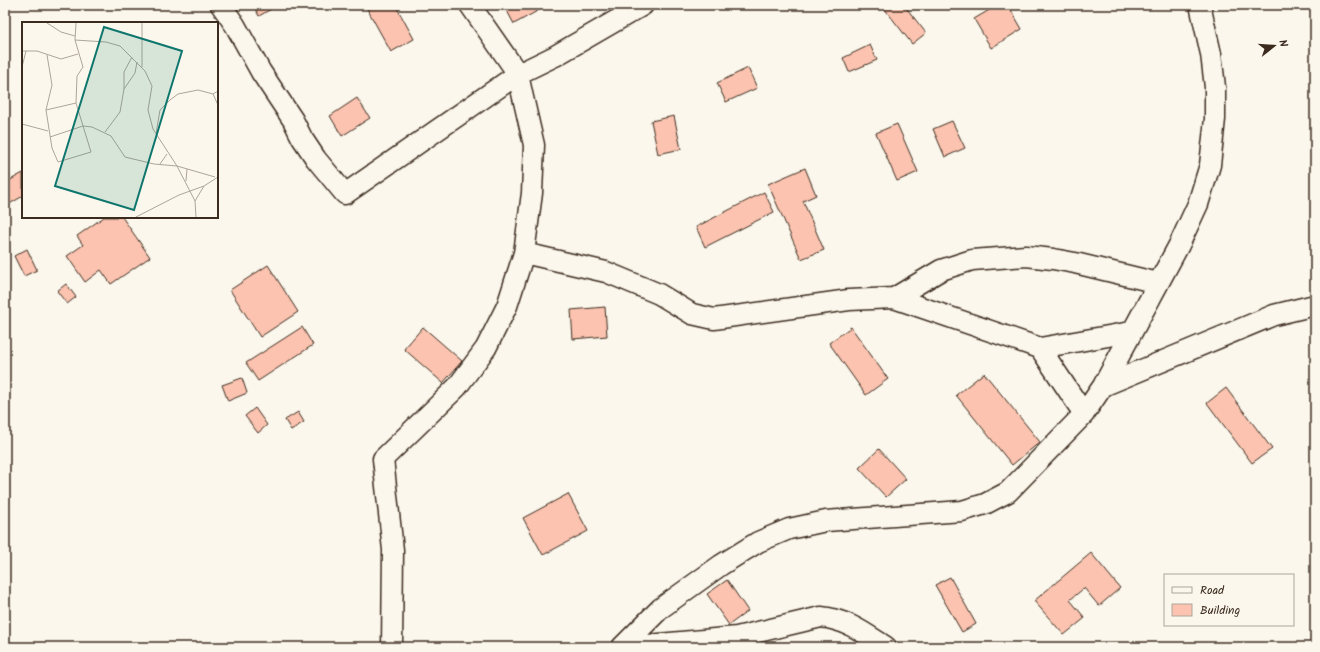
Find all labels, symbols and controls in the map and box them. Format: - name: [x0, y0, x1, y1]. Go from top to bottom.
- inset map: [22, 22, 218, 218]
- north arrow: [1254, 26, 1294, 66]
- text: N: [1273, 37, 1292, 49]
- legend: [1164, 574, 1294, 626]
- text: Road: [1200, 581, 1225, 600]
- text: Building: [1200, 601, 1240, 620]

